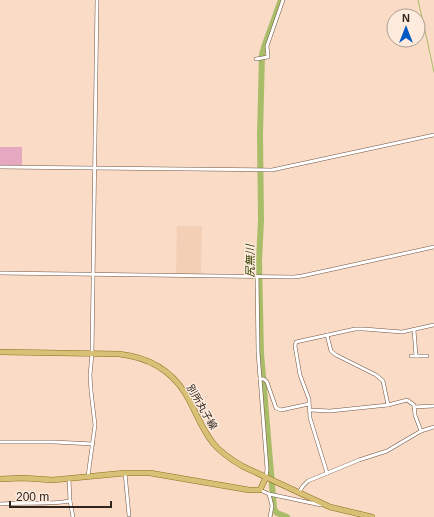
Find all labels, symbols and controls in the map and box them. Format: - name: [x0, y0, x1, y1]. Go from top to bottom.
- north arrow: [386, 8, 426, 48]
- text: N: [402, 12, 410, 24]
- water label: 尻無川: [244, 244, 256, 278]
- street label: 別所丸子線: [185, 383, 219, 431]
- scale bar: [10, 483, 111, 509]
- text: 200 m: [16, 490, 49, 504]

